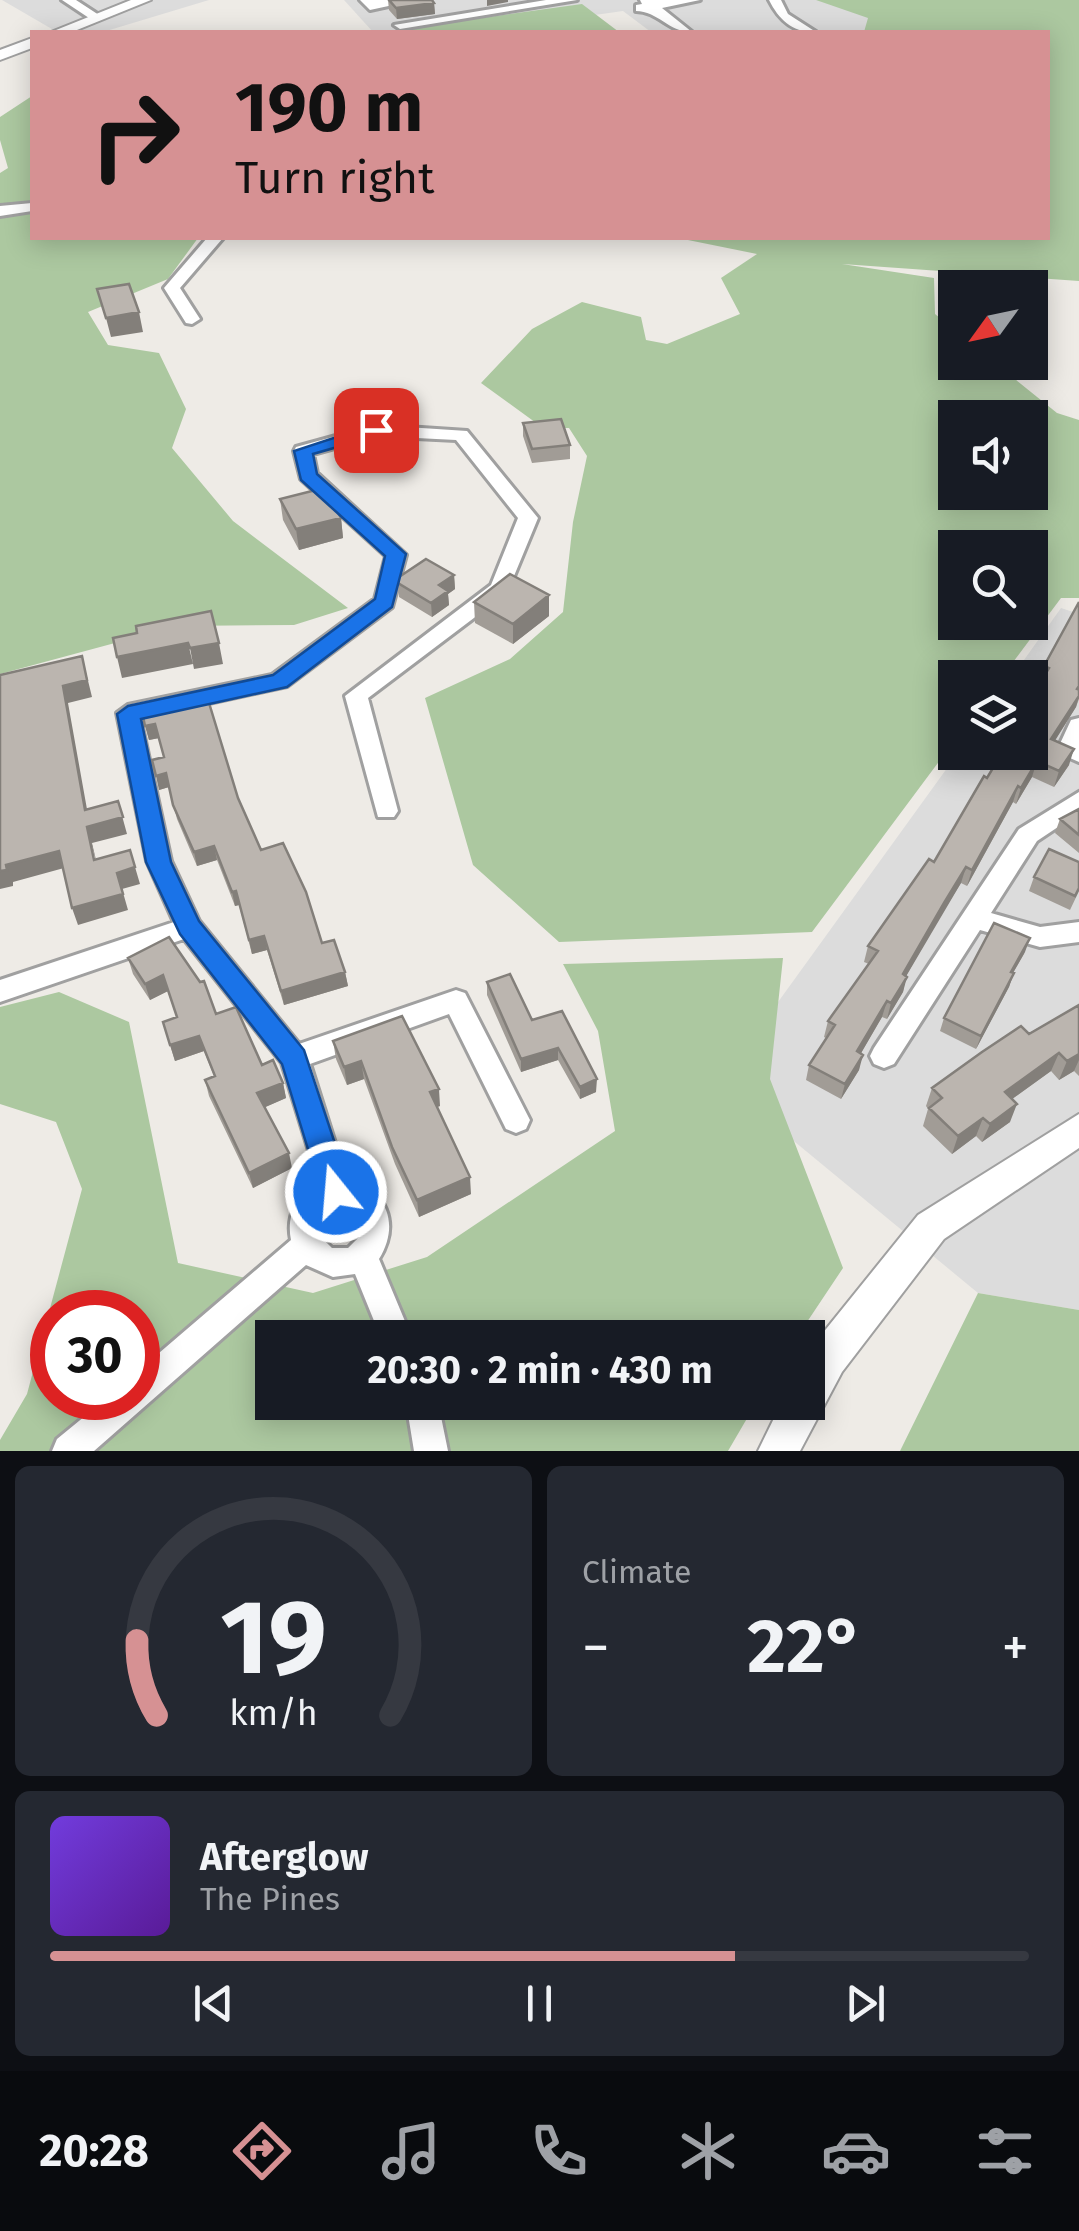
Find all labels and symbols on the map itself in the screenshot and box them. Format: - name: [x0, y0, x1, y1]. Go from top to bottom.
- north arrow: [938, 270, 1048, 380]
- pin: [334, 388, 419, 473]
- position arrow: [284, 1140, 388, 1244]
- speed limit sign: 30: [30, 1290, 160, 1420]

